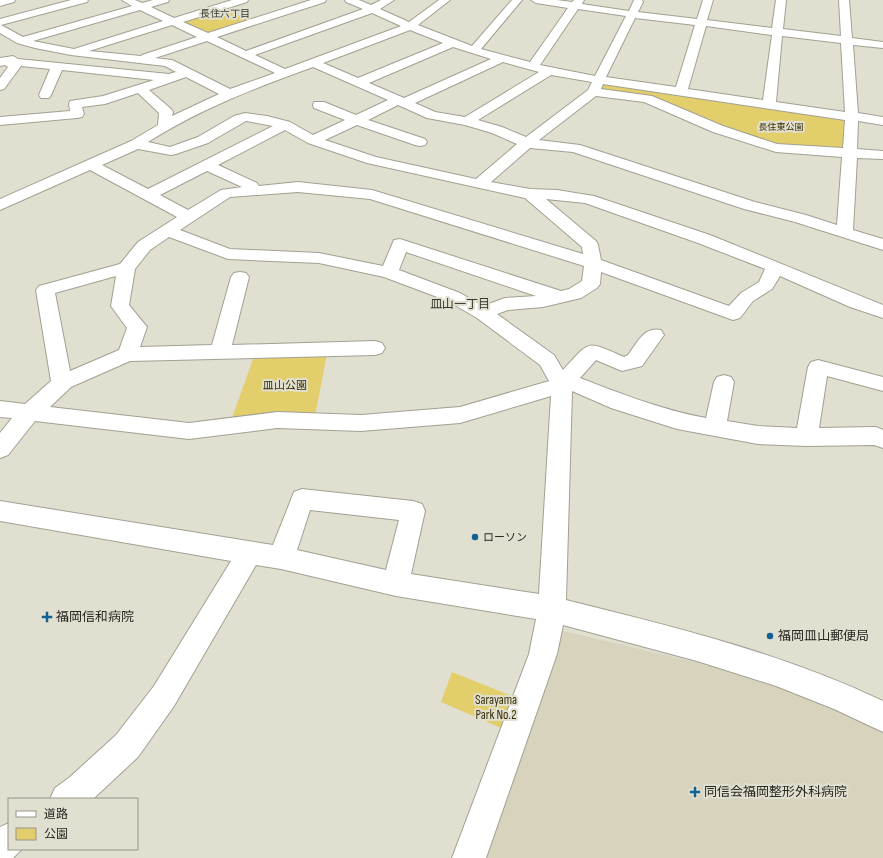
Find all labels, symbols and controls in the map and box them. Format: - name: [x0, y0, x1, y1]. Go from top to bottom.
- district label: 長住六丁目: [200, 8, 250, 20]
- park label: 長住東公園: [758, 122, 804, 133]
- district label: 皿山一丁目: [430, 297, 490, 312]
- park label: 皿山公園: [263, 379, 307, 392]
- place label: ローソン: [483, 531, 527, 544]
- marker: ローソン: [470, 532, 480, 542]
- place label: 福岡信和病院: [56, 609, 134, 625]
- marker: 福岡信和病院: [41, 611, 53, 623]
- place label: 福岡皿山郵便局: [778, 628, 869, 644]
- marker: 福岡皿山郵便局: [765, 631, 775, 641]
- park label: Sarayama Park No.2: [475, 692, 517, 723]
- place label: 同信会福岡整形外科病院: [704, 784, 847, 800]
- marker: 同信会福岡整形外科病院: [689, 786, 701, 798]
- legend: [8, 798, 138, 850]
- text: 道路: [44, 807, 68, 822]
- text: 公園: [44, 827, 68, 842]

